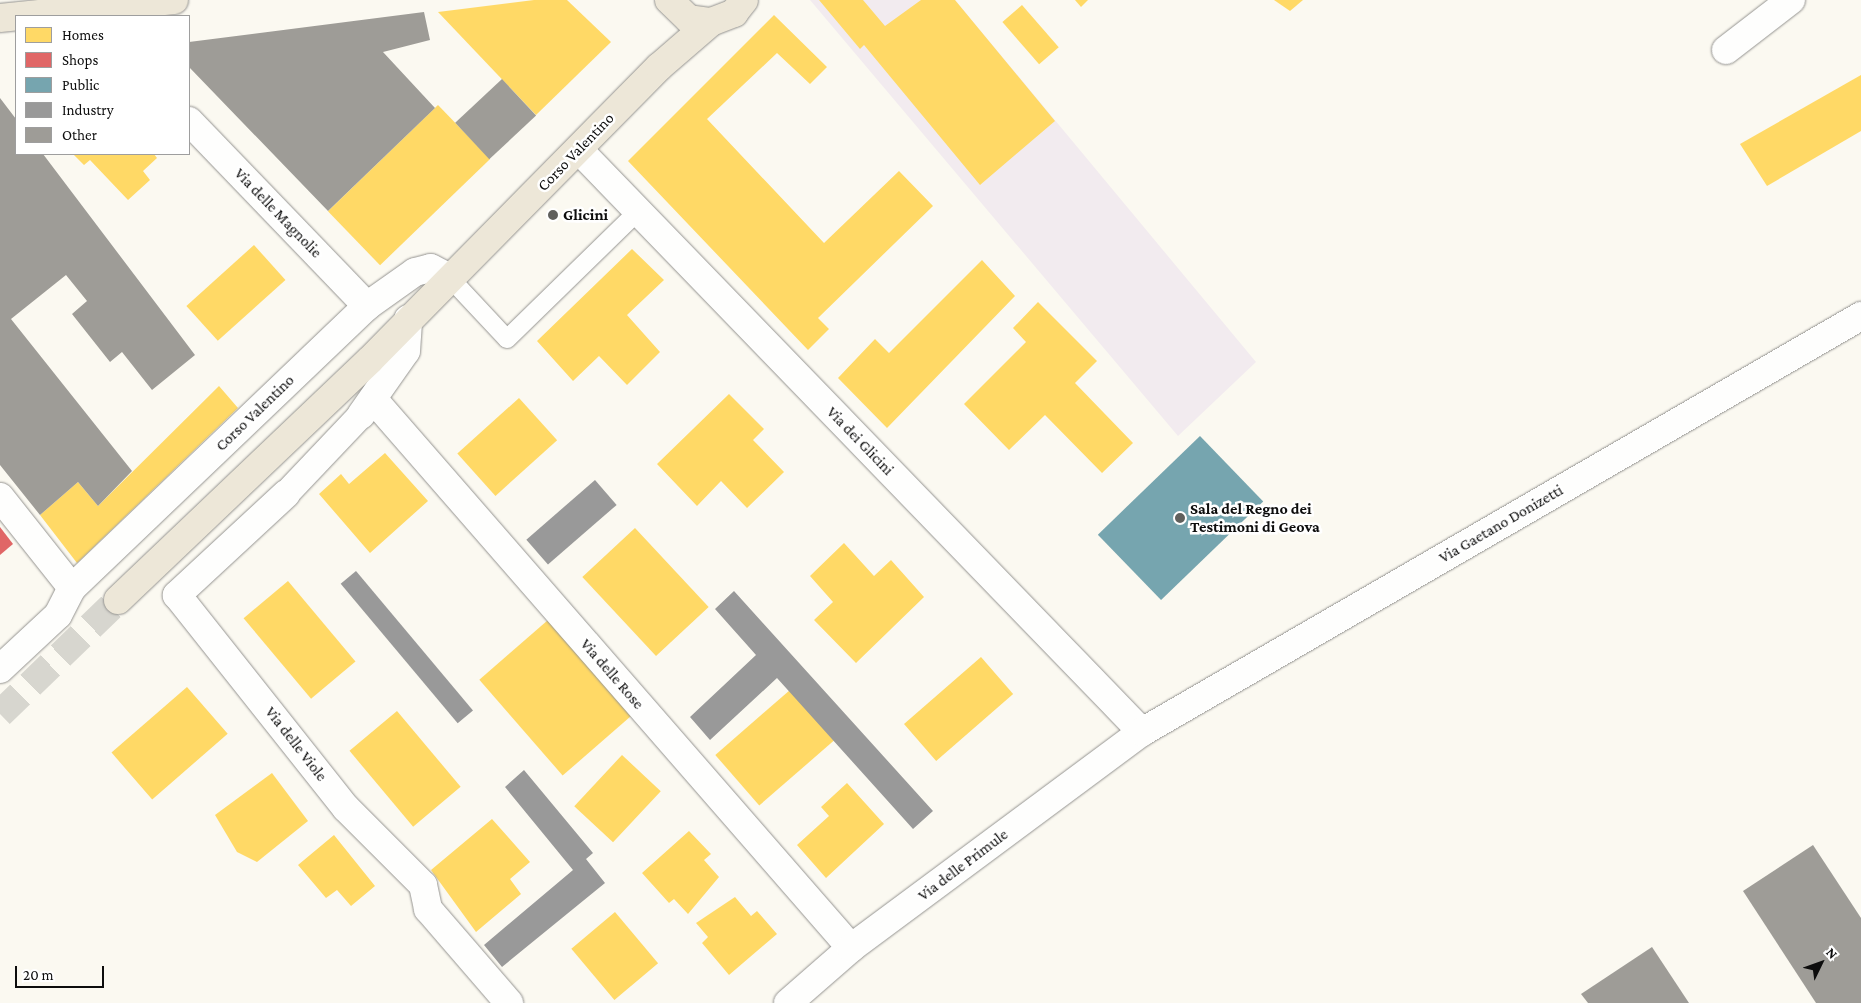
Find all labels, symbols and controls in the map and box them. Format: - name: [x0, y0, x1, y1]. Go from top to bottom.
- legend: [15, 15, 190, 155]
- text: Homes: [62, 27, 104, 43]
- text: Shops: [62, 52, 98, 68]
- text: Public: [62, 77, 99, 93]
- text: Industry: [62, 102, 114, 118]
- street label: Corso Valentino: [534, 109, 618, 195]
- text: Other: [62, 127, 97, 143]
- street label: Via delle Magnolie: [230, 164, 326, 262]
- place label: Glicini: [563, 205, 608, 225]
- marker: Glicini: [547, 209, 559, 221]
- street label: Corso Valentino: [212, 371, 298, 455]
- street label: Via dei Glicini: [822, 403, 898, 479]
- street label: Via Gaetano Donizetti: [1436, 481, 1566, 567]
- place label: Sala del Regno dei Testimoni di Geova: [1190, 499, 1320, 537]
- marker: Sala del Regno dei Testimoni di Geova: [1174, 512, 1186, 524]
- street label: Via delle Rose: [576, 635, 648, 713]
- street label: Via delle Viole: [261, 703, 331, 785]
- street label: Via delle Primule: [914, 825, 1012, 905]
- north arrow: [1796, 938, 1846, 988]
- text: N: [1823, 944, 1841, 962]
- scale bar: [18, 956, 106, 988]
- text: 20 m: [23, 967, 54, 983]

